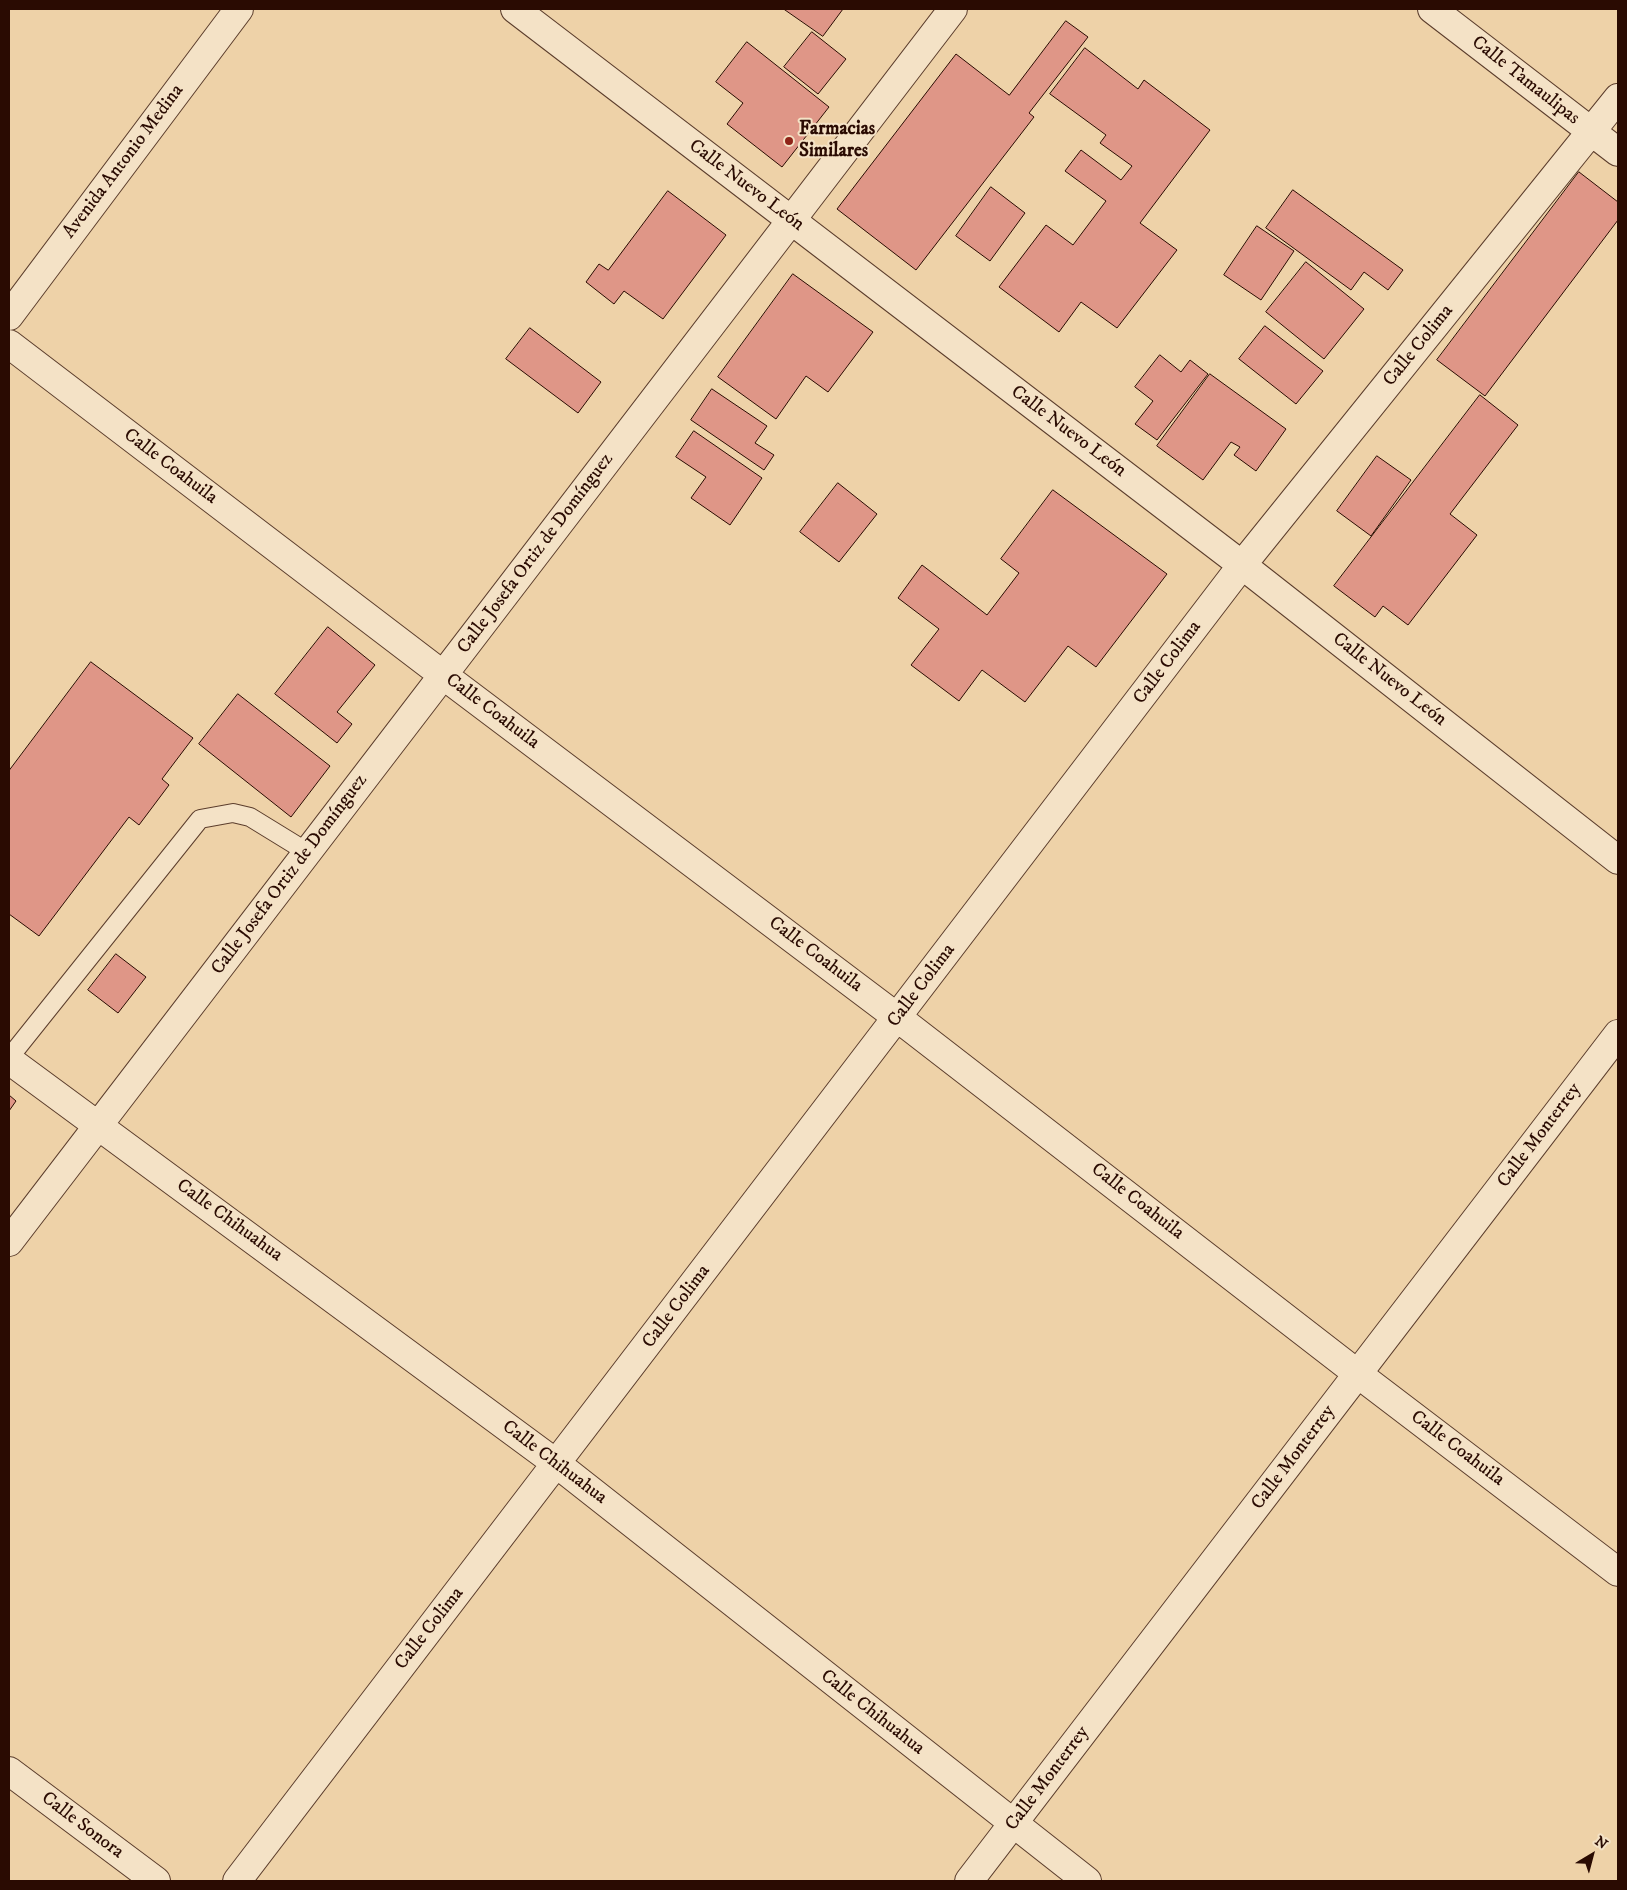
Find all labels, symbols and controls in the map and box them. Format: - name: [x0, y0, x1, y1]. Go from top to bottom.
- street label: Calle Tamaulipas: [1466, 32, 1584, 130]
- street label: Avenida Antonio Medina: [59, 80, 189, 244]
- place label: Farmacias Similares: [799, 119, 875, 163]
- street label: Calle Nuevo León: [684, 135, 808, 237]
- marker: Farmacias Similares: [783, 135, 795, 147]
- street label: Calle Colima: [1379, 300, 1459, 392]
- street label: Calle Nuevo León: [1006, 381, 1130, 483]
- street label: Calle Coahuila: [119, 424, 221, 510]
- street label: Calle Josefa Ortiz de Domínguez: [453, 449, 619, 659]
- street label: Calle Colima: [1129, 617, 1207, 709]
- street label: Calle Nuevo León: [1327, 628, 1451, 732]
- street label: Calle Coahuila: [441, 669, 543, 755]
- street label: Calle Josefa Ortiz de Domínguez: [207, 770, 373, 980]
- street label: Calle Coahuila: [764, 912, 866, 998]
- street label: Calle Colima: [883, 940, 961, 1032]
- street label: Calle Monterrey: [1493, 1079, 1587, 1193]
- street label: Calle Coahuila: [1086, 1159, 1188, 1245]
- street label: Calle Chihuahua: [171, 1175, 287, 1267]
- street label: Calle Colima: [638, 1261, 716, 1353]
- street label: Calle Monterrey: [1247, 1401, 1341, 1515]
- street label: Calle Coahuila: [1406, 1406, 1508, 1492]
- street label: Calle Chihuahua: [497, 1416, 611, 1510]
- street label: Calle Colima: [391, 1583, 469, 1675]
- street label: Calle Chihuahua: [815, 1665, 929, 1761]
- street label: Calle Monterrey: [1001, 1722, 1095, 1836]
- street label: Calle Sonora: [36, 1788, 128, 1864]
- north arrow: [1567, 1830, 1617, 1880]
- text: N: [1591, 1832, 1611, 1854]

